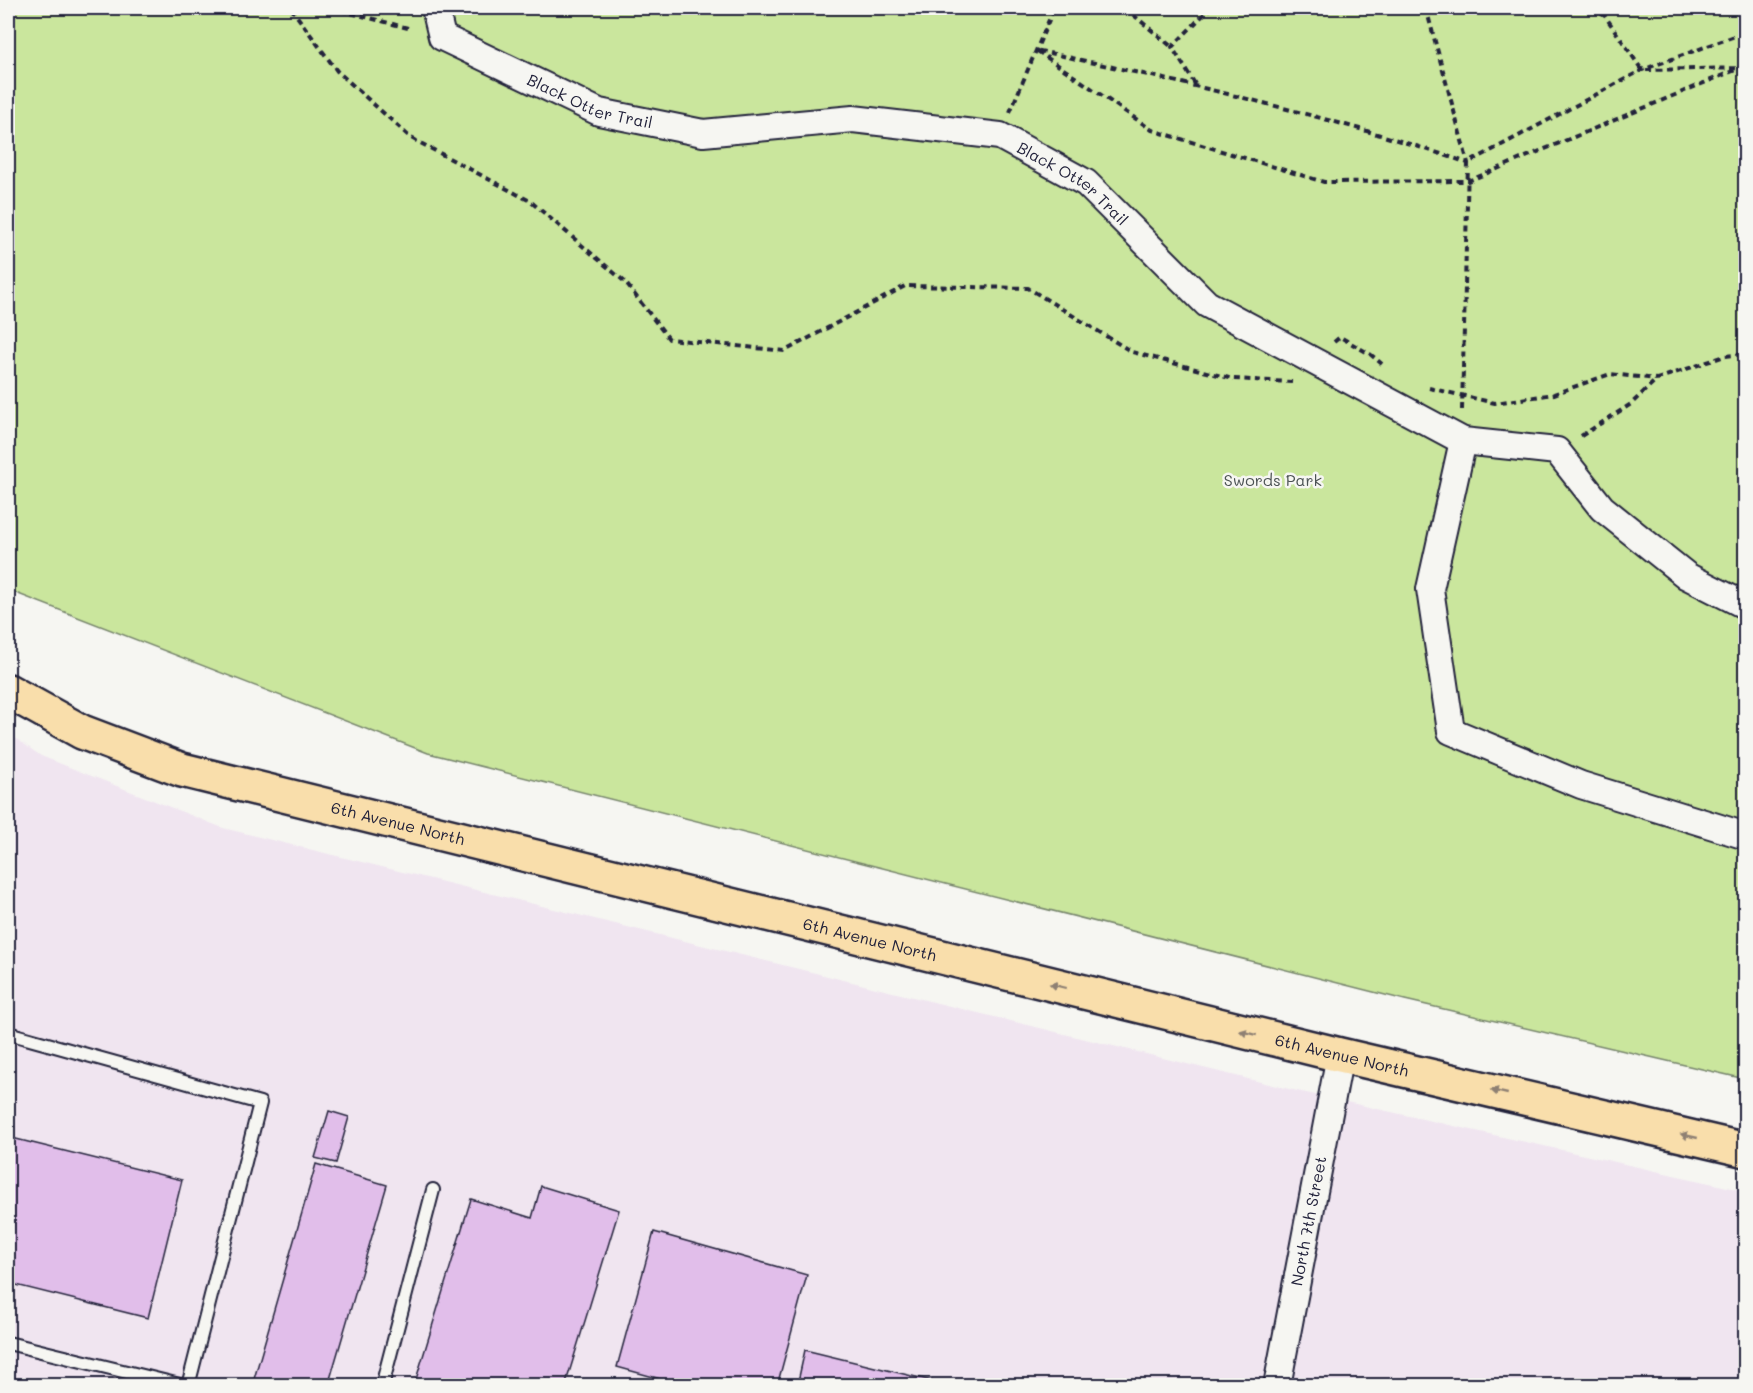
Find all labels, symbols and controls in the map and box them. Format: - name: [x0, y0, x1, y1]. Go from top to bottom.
- street label: Black Otter Trail: [524, 68, 655, 133]
- street label: Black Otter Trail: [1014, 136, 1133, 230]
- park label: Swords Park: [1224, 469, 1322, 490]
- street label: 6th Avenue North: [329, 796, 467, 849]
- street label: 6th Avenue North: [801, 912, 939, 965]
- one-way arrow: [1049, 980, 1067, 990]
- one-way arrow: [1238, 1027, 1257, 1037]
- street label: 6th Avenue North: [1273, 1028, 1411, 1081]
- one-way arrow: [1489, 1087, 1508, 1097]
- one-way arrow: [1679, 1131, 1698, 1141]
- street label: North 7th Street: [1285, 1154, 1331, 1287]

